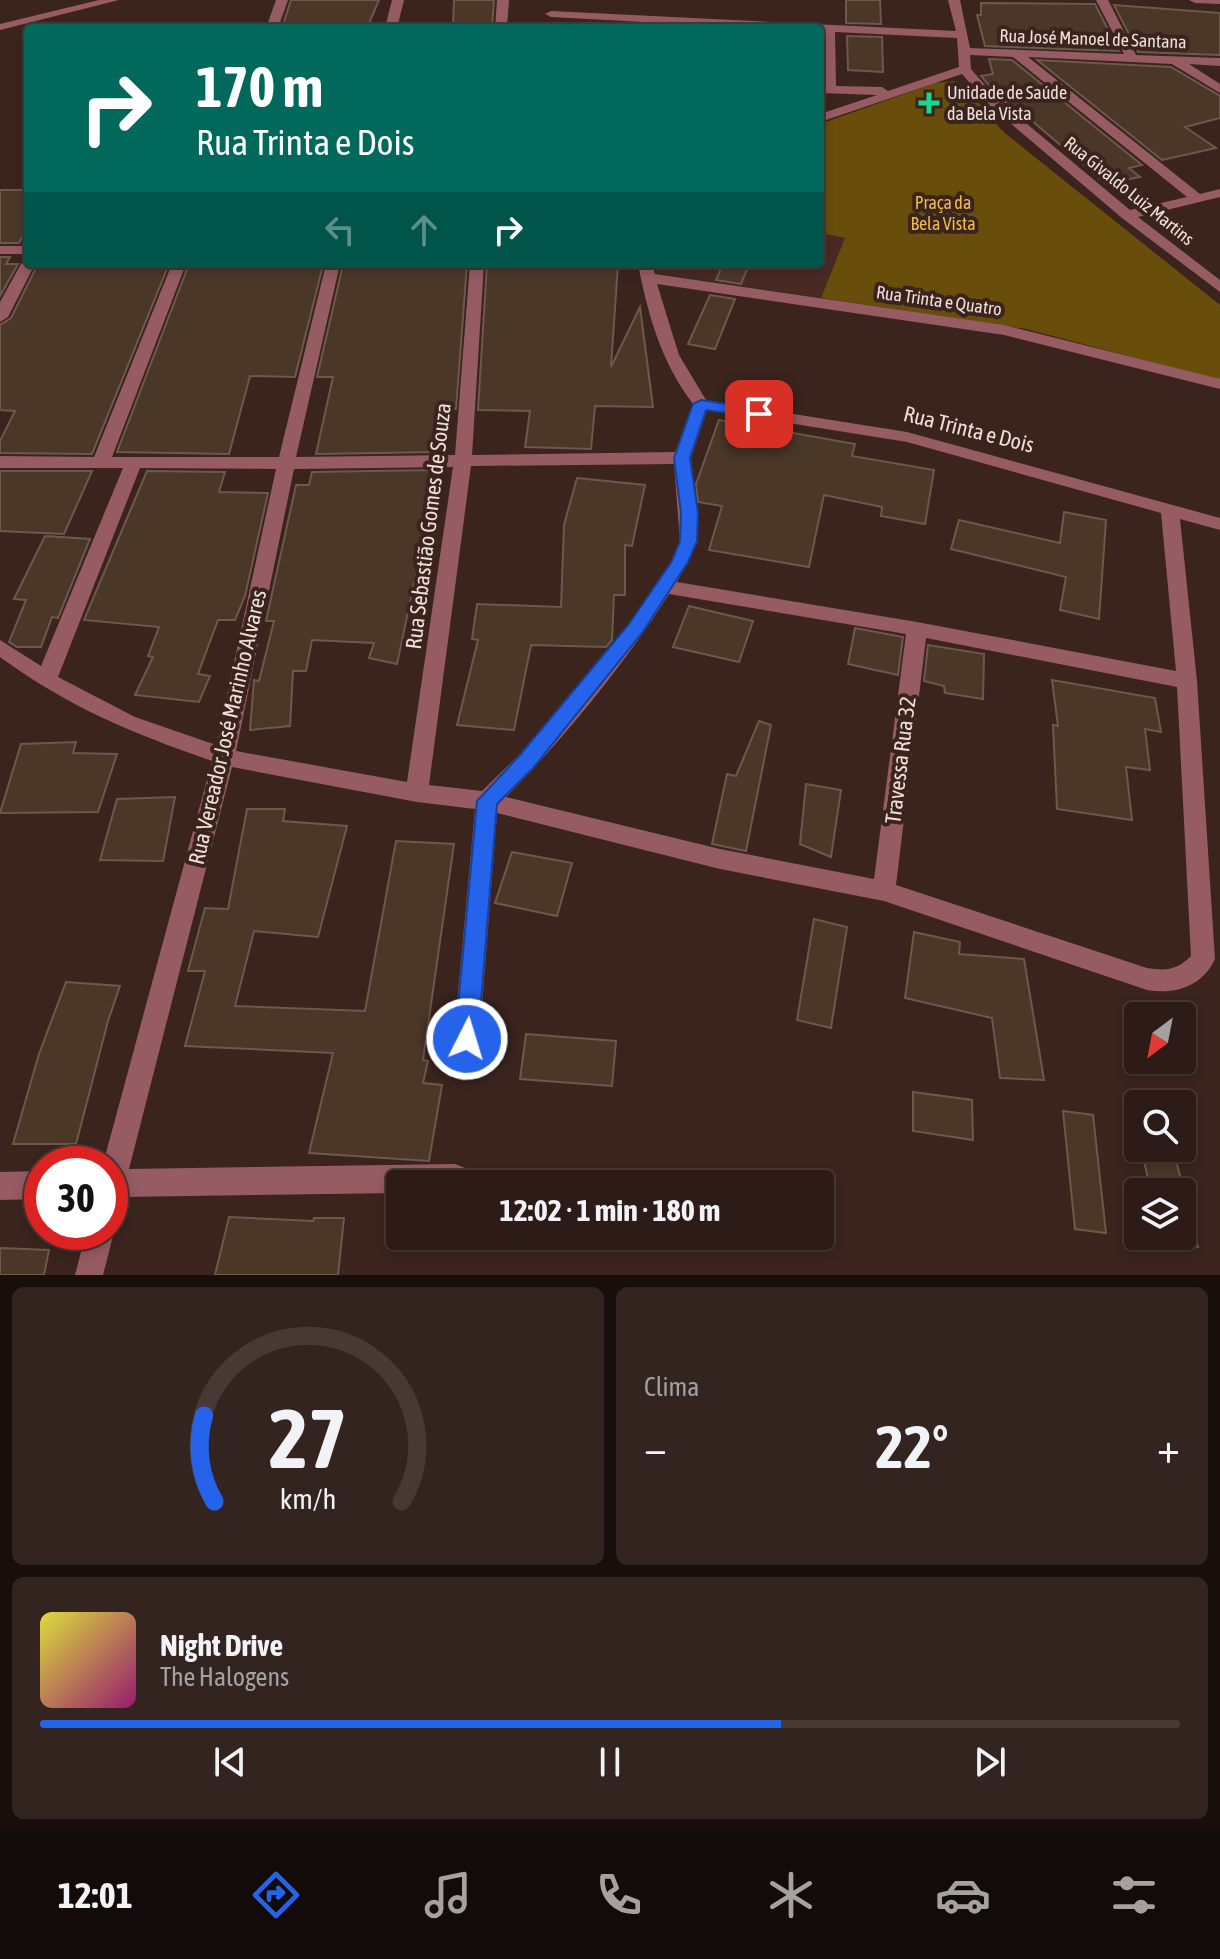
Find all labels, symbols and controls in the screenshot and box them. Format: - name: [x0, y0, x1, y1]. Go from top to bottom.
- street label: Rua José Manoel de Santana: [999, 25, 1187, 52]
- text: 170 m: [196, 55, 323, 119]
- icon: right: [64, 56, 168, 160]
- place label: Unidade de Saúde da Bela Vista: [947, 82, 1067, 124]
- marker: Unidade de Saúde da Bela Vista: [918, 92, 940, 114]
- text: Rua Trinta e Dois: [196, 121, 414, 163]
- street label: Rua Givaldo Luiz Martins: [1060, 132, 1198, 249]
- park label: Praça da Bela Vista: [910, 192, 976, 234]
- icon: left: [318, 208, 362, 252]
- icon: ahead: [402, 208, 446, 252]
- icon: right: [486, 208, 530, 252]
- street label: Rua Trinta e Quatro: [875, 281, 1003, 320]
- pin: [725, 380, 793, 448]
- icon: arrive: [737, 392, 781, 436]
- street label: Rua Trinta e Dois: [901, 400, 1037, 458]
- street label: Rua Sebastião Gomes de Souza: [400, 401, 456, 651]
- street label: Rua Vereador José Marinho Alvares: [183, 587, 271, 867]
- street label: Travessa Rua 32: [879, 695, 921, 825]
- position arrow: [425, 997, 509, 1081]
- north arrow: [1124, 1002, 1196, 1074]
- map controls: [1124, 1002, 1196, 1250]
- button: search: [1124, 1090, 1196, 1162]
- speed limit sign: 30: [24, 1146, 128, 1250]
- button: layers: [1124, 1178, 1196, 1250]
- text: 12:02 · 1 min · 180 m: [500, 1193, 720, 1227]
- text: Clima: [644, 1372, 699, 1402]
- text: 27: [269, 1390, 347, 1486]
- text: 22°: [876, 1412, 948, 1481]
- text: −: [644, 1422, 667, 1472]
- text: +: [1157, 1422, 1180, 1472]
- text: km/h: [280, 1482, 336, 1515]
- text: Night Drive: [160, 1628, 283, 1662]
- text: The Halogens: [160, 1662, 289, 1692]
- icon: previous: [208, 1740, 252, 1784]
- icon: pause: [588, 1740, 632, 1784]
- icon: next: [968, 1740, 1012, 1784]
- icon: directions: [248, 1867, 304, 1923]
- icon: music: [420, 1867, 476, 1923]
- icon: phone: [591, 1867, 647, 1923]
- icon: climate: [763, 1867, 819, 1923]
- icon: car: [935, 1867, 991, 1923]
- icon: filters: [1106, 1867, 1162, 1923]
- text: 12:01: [58, 1874, 133, 1916]

